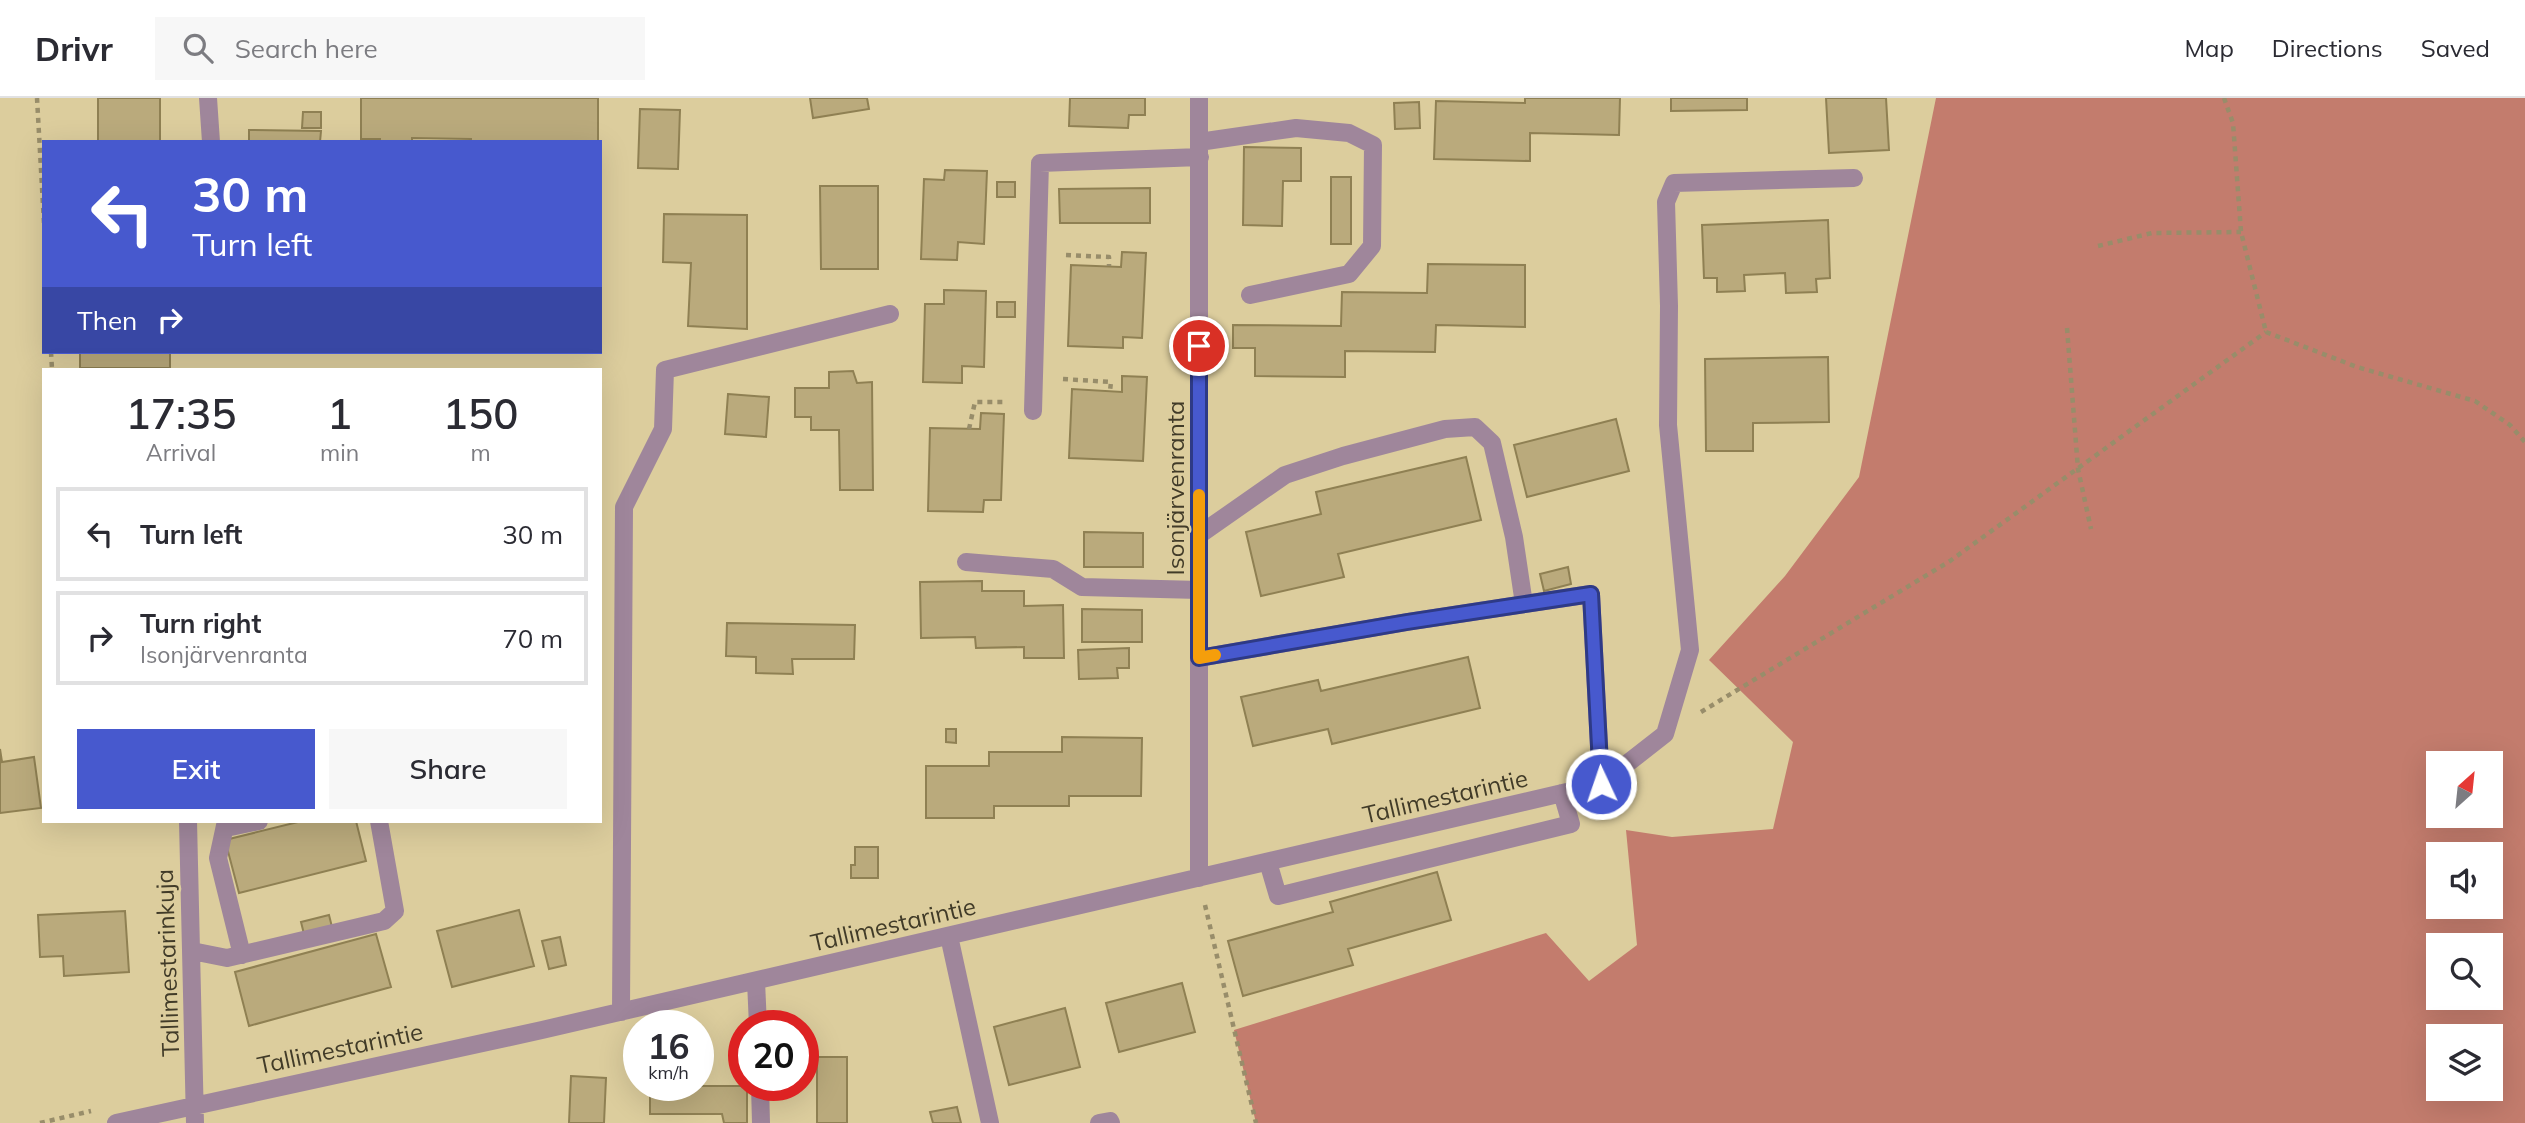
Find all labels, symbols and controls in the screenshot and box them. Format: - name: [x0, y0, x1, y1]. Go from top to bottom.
- search box: [155, 17, 645, 80]
- text: Drivr: [35, 28, 113, 69]
- icon: search: [179, 29, 217, 67]
- text: Search here: [235, 32, 378, 65]
- text: Map: [2184, 33, 2234, 63]
- text: Directions: [2272, 33, 2383, 63]
- text: Saved: [2421, 33, 2490, 63]
- text: 30 m: [192, 163, 308, 224]
- icon: left: [77, 168, 168, 259]
- text: Turn left: [192, 224, 312, 264]
- icon: right: [151, 301, 189, 339]
- text: Then: [77, 304, 137, 337]
- pin: [1169, 316, 1229, 376]
- icon: arrive: [1180, 327, 1218, 365]
- text: 17:35: [126, 387, 236, 440]
- text: 1: [327, 387, 352, 440]
- text: 150: [443, 387, 518, 440]
- street label: Isonjärvenranta: [1160, 401, 1190, 575]
- text: Arrival: [146, 438, 216, 467]
- text: min: [320, 438, 359, 467]
- text: m: [470, 438, 491, 467]
- icon: left: [81, 515, 119, 553]
- text: Turn left: [140, 518, 242, 551]
- text: 30 m: [502, 518, 563, 551]
- text: Turn right: [140, 607, 261, 640]
- icon: right: [81, 619, 119, 657]
- text: 70 m: [502, 622, 563, 655]
- text: Isonjärvenranta: [140, 640, 308, 669]
- button: Exit: [77, 729, 315, 809]
- button: Share: [329, 729, 567, 809]
- position arrow: [1564, 747, 1638, 821]
- north arrow: [2426, 751, 2502, 828]
- map controls: [2426, 751, 2503, 1101]
- street label: Tallimestarintie: [1359, 762, 1531, 830]
- button: sound: [2426, 842, 2503, 919]
- street label: Tallimestarinkuja: [149, 869, 185, 1057]
- street label: Tallimestarintie: [807, 890, 979, 958]
- button: search: [2426, 933, 2503, 1010]
- speed limit sign: 20: [728, 1010, 819, 1101]
- street label: Tallimestarintie: [254, 1016, 426, 1080]
- text: 16: [647, 1024, 690, 1068]
- button: layers: [2426, 1024, 2503, 1101]
- text: km/h: [648, 1061, 689, 1084]

